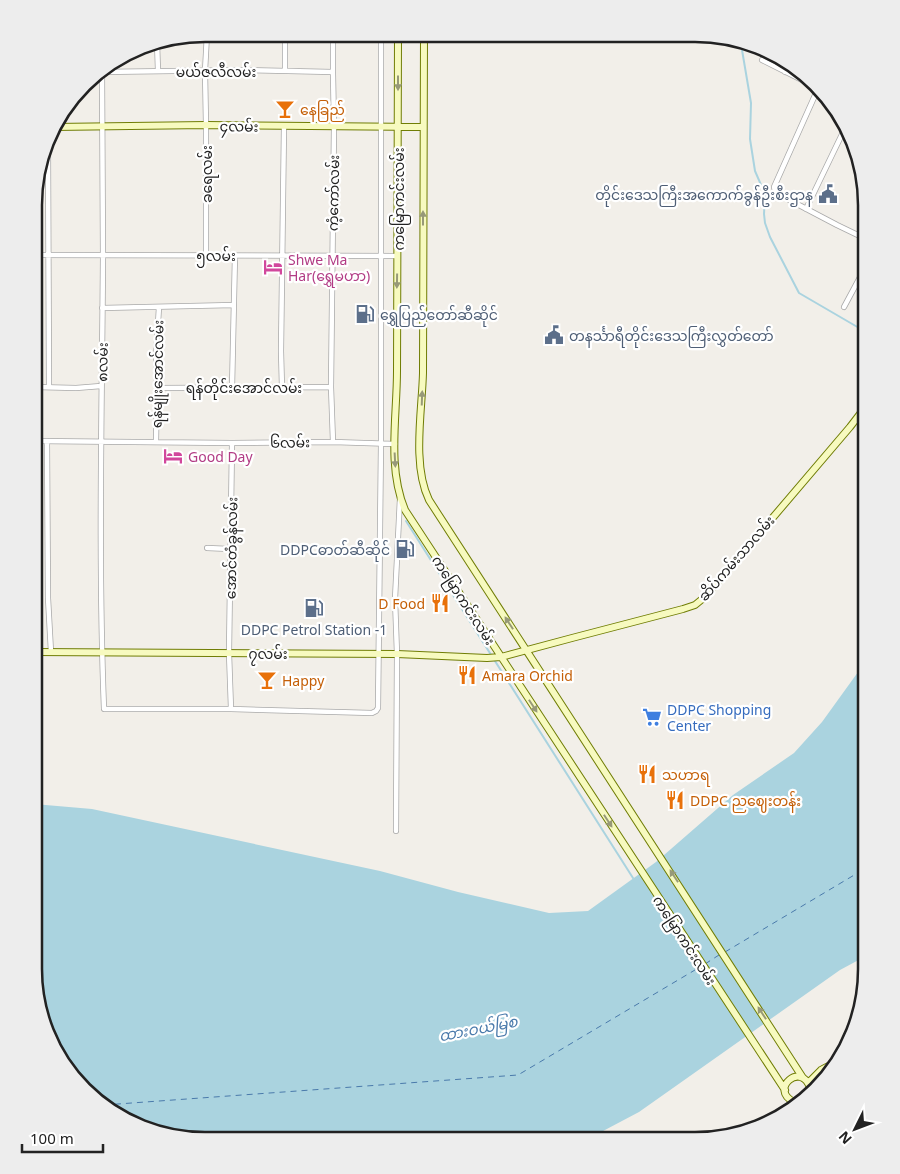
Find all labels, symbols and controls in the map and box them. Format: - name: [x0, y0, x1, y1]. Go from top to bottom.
- street label: မယ်ဇလီလမ်း: [176, 62, 256, 81]
- one-way arrow: [394, 75, 402, 91]
- bar icon: နေခြည်: [274, 98, 296, 120]
- place label: နေခြည်: [300, 100, 345, 122]
- street label: ၄လမ်း: [219, 116, 259, 139]
- street label: ခရေလမ်း: [197, 145, 219, 203]
- street label: ကမြောကင်းလမ်း: [389, 147, 411, 251]
- street label: ကံ့ကော်လမ်း: [323, 155, 344, 231]
- public building icon: တိုင်းဒေသကြီးအကောက်ခွန်ဦးစီးဌာန: [817, 183, 839, 205]
- place label: တိုင်းဒေသကြီးအကောက်ခွန်ဦးစီးဌာန: [595, 185, 813, 207]
- one-way arrow: [419, 210, 427, 226]
- street label: ၅လမ်း: [196, 246, 236, 268]
- place label: Shwe Ma Har(‌‌ရွှေမဟာ): [288, 250, 370, 288]
- hotel icon: Shwe Ma Har(‌‌ရွှေမဟာ): [262, 256, 284, 278]
- one-way arrow: [393, 273, 401, 289]
- fuel station icon: ရွှေပြည်တော်ဆီဆိုင်: [354, 303, 376, 325]
- place label: ရွှေပြည်တော်ဆီဆိုင်: [380, 305, 498, 327]
- street label: ရန်မျိုးအောင်လမ်း: [147, 320, 170, 428]
- public building icon: တနင်္သာရီတိုင်းဒေသကြီးလွှတ်တော်: [543, 324, 565, 346]
- place label: တနင်္သာရီတိုင်းဒေသကြီးလွှတ်တော်: [569, 326, 774, 348]
- street label: ၈လမ်း: [92, 342, 112, 382]
- street label: ရန်တိုင်းအောင်လမ်း: [186, 378, 302, 400]
- one-way arrow: [418, 390, 426, 406]
- street label: ၆လမ်း: [270, 432, 310, 452]
- hotel icon: Good Day: [162, 445, 184, 467]
- place label: Good Day: [188, 447, 253, 466]
- one-way arrow: [392, 453, 400, 469]
- street label: အောင်တံခွန်လမ်း: [221, 497, 244, 599]
- street label: ဆိပ်ကမ်းသာလမ်း: [694, 511, 778, 605]
- fuel station icon: DDPCဓာတ်ဆီဆိုင်: [394, 538, 416, 560]
- place label: DDPCဓာတ်ဆီဆိုင်: [280, 540, 390, 562]
- street label: ကမြောကင်းလမ်း: [425, 552, 500, 650]
- restaurant icon: D Food: [429, 592, 451, 614]
- place label: D Food: [378, 594, 425, 613]
- fuel station icon: DDPC Petrol Station -1: [303, 597, 325, 619]
- one-way arrow: [504, 616, 514, 630]
- place label: DDPC Petrol Station -1: [241, 620, 387, 639]
- street label: ၇လမ်း: [248, 644, 288, 666]
- restaurant icon: Amara Orchid: [456, 664, 478, 686]
- place label: Amara Orchid: [482, 666, 573, 685]
- bar icon: Happy: [256, 669, 278, 691]
- place label: Happy: [282, 671, 325, 690]
- one-way arrow: [528, 699, 538, 713]
- place label: DDPC Shopping Center: [667, 700, 771, 735]
- supermarket icon: DDPC Shopping Center: [641, 706, 663, 728]
- restaurant icon: သဟာရ: [636, 763, 658, 785]
- place label: သဟာရ: [662, 765, 711, 787]
- restaurant icon: DDPC ညဈေးတန်း: [664, 789, 686, 811]
- place label: DDPC ညဈေးတန်း: [690, 791, 801, 813]
- one-way arrow: [603, 814, 612, 828]
- one-way arrow: [669, 870, 678, 883]
- street label: ကမြောကင်းလမ်း: [646, 892, 721, 990]
- one-way arrow: [757, 1006, 767, 1020]
- water label: ထားဝယ်မြစ: [437, 1010, 520, 1048]
- north arrow: [830, 1104, 880, 1154]
- scale bar: [22, 1122, 104, 1154]
- text: N: [834, 1127, 856, 1149]
- text: 100 m: [30, 1128, 74, 1148]

